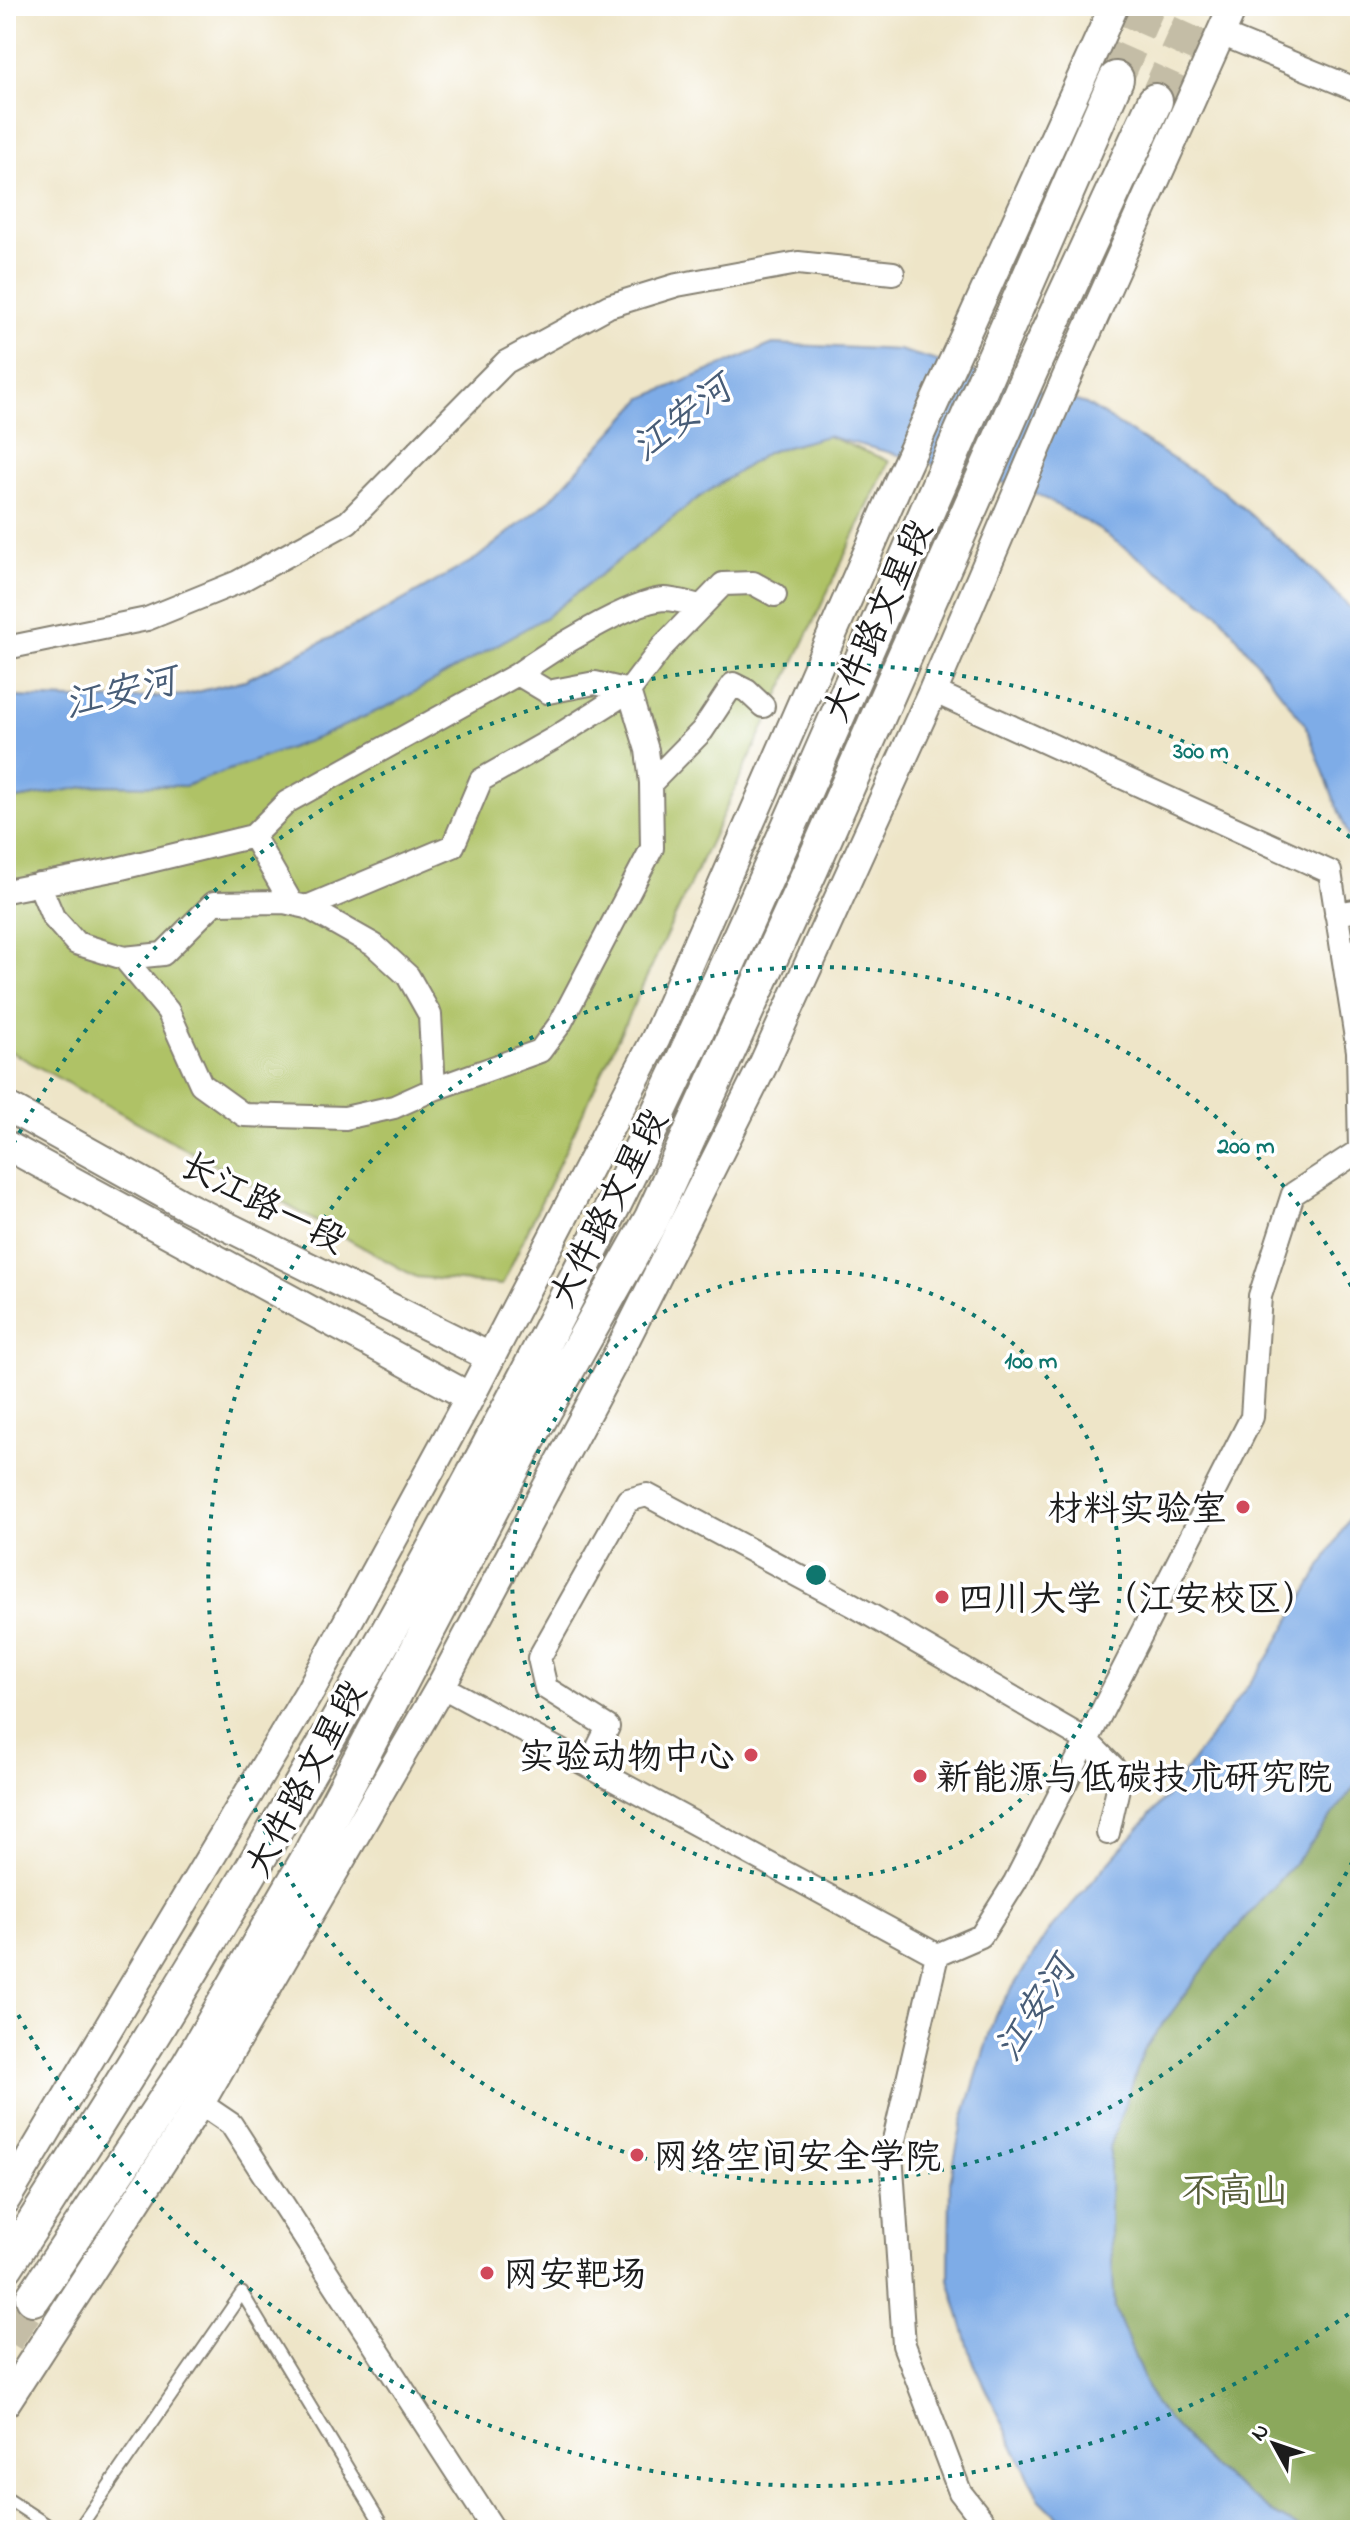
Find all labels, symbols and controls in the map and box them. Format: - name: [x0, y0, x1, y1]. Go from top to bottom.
- water label: 江安河: [621, 360, 751, 477]
- street label: 大件路文星段: [812, 512, 948, 731]
- water label: 江安河: [59, 653, 189, 735]
- text: 300 m: [1172, 735, 1229, 770]
- street label: 大件路文星段: [538, 1101, 684, 1317]
- text: 200 m: [1216, 1130, 1275, 1165]
- street label: 长江路一段: [170, 1141, 354, 1269]
- text: 100 m: [1005, 1345, 1058, 1380]
- place label: 材料实验室: [1047, 1485, 1227, 1538]
- marker: 材料实验室: [1234, 1498, 1252, 1516]
- centre of rings: [802, 1561, 830, 1589]
- place label: 四川大学（江安校区）: [958, 1575, 1318, 1628]
- marker: 四川大学（江安校区）: [933, 1588, 951, 1606]
- street label: 大件路文星段: [234, 1672, 382, 1888]
- place label: 实验动物中心: [519, 1733, 735, 1786]
- marker: 实验动物中心: [742, 1746, 760, 1764]
- place label: 新能源与低碳技术研究院: [936, 1754, 1332, 1807]
- marker: 新能源与低碳技术研究院: [911, 1767, 929, 1785]
- water label: 江安河: [983, 1942, 1095, 2073]
- place label: 网络空间安全学院: [653, 2133, 941, 2186]
- marker: 网络空间安全学院: [628, 2146, 646, 2164]
- park label: 不高山: [1181, 2167, 1289, 2220]
- place label: 网安靶场: [503, 2251, 647, 2304]
- marker: 网安靶场: [478, 2264, 496, 2282]
- north arrow: [1234, 2404, 1314, 2484]
- text: N: [1244, 2417, 1278, 2449]

